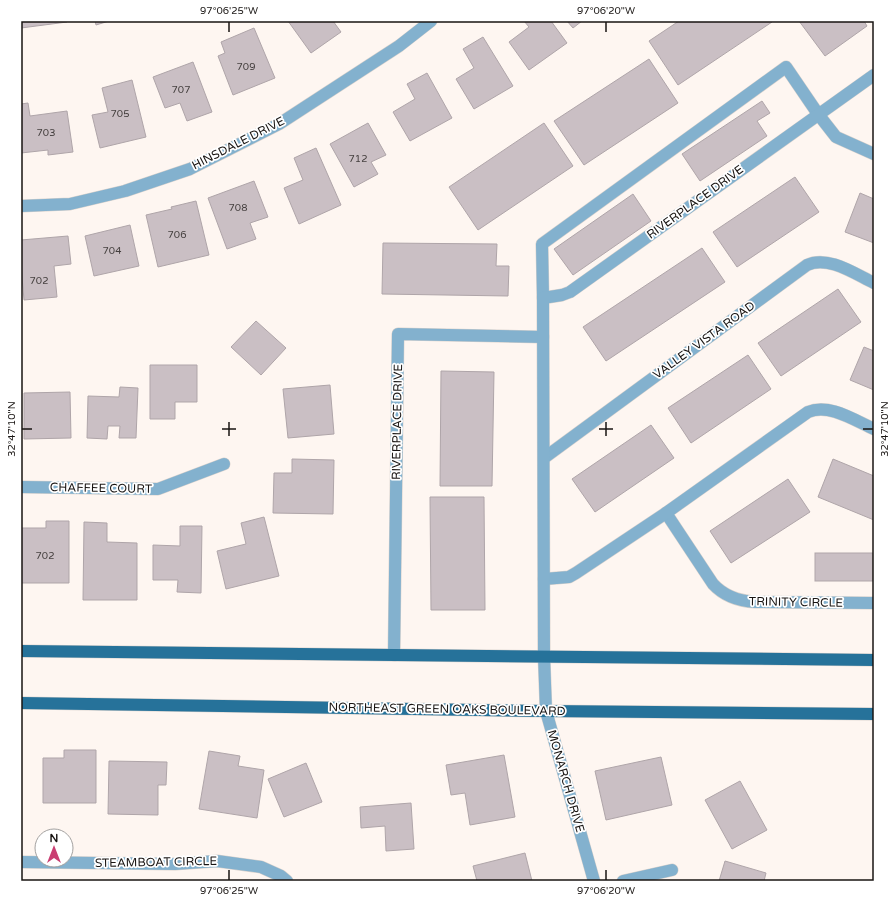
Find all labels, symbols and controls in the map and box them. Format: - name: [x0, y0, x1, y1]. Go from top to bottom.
- text: 97°06'25"W: [200, 5, 258, 17]
- text: 97°06'20"W: [577, 5, 635, 17]
- house number: 709: [237, 61, 255, 73]
- house number: 707: [172, 84, 190, 96]
- house number: 705: [111, 108, 129, 120]
- street label: HINSDALE DRIVE: [189, 113, 287, 172]
- house number: 703: [37, 127, 55, 139]
- house number: 712: [349, 153, 367, 165]
- street label: RIVERPLACE DRIVE: [644, 162, 746, 242]
- house number: 708: [229, 202, 247, 214]
- house number: 706: [168, 229, 186, 241]
- house number: 704: [103, 245, 121, 257]
- house number: 702: [30, 275, 48, 287]
- street label: VALLEY VISTA ROAD: [650, 298, 758, 382]
- street label: RIVERPLACE DRIVE: [389, 364, 405, 480]
- text: 32°47'10"N: [6, 401, 18, 457]
- text: 32°47'10"N: [879, 401, 891, 457]
- street label: CHAFFEE COURT: [50, 480, 153, 496]
- house number: 702: [36, 550, 54, 562]
- street label: TRINITY CIRCLE: [749, 594, 844, 610]
- street label: NORTHEAST GREEN OAKS BOULEVARD: [328, 700, 566, 718]
- street label: MONARCH DRIVE: [545, 728, 587, 834]
- north arrow: [34, 828, 74, 868]
- text: N: [50, 832, 58, 845]
- street label: STEAMBOAT CIRCLE: [95, 854, 218, 870]
- text: 97°06'25"W: [200, 885, 258, 897]
- text: 97°06'20"W: [577, 885, 635, 897]

